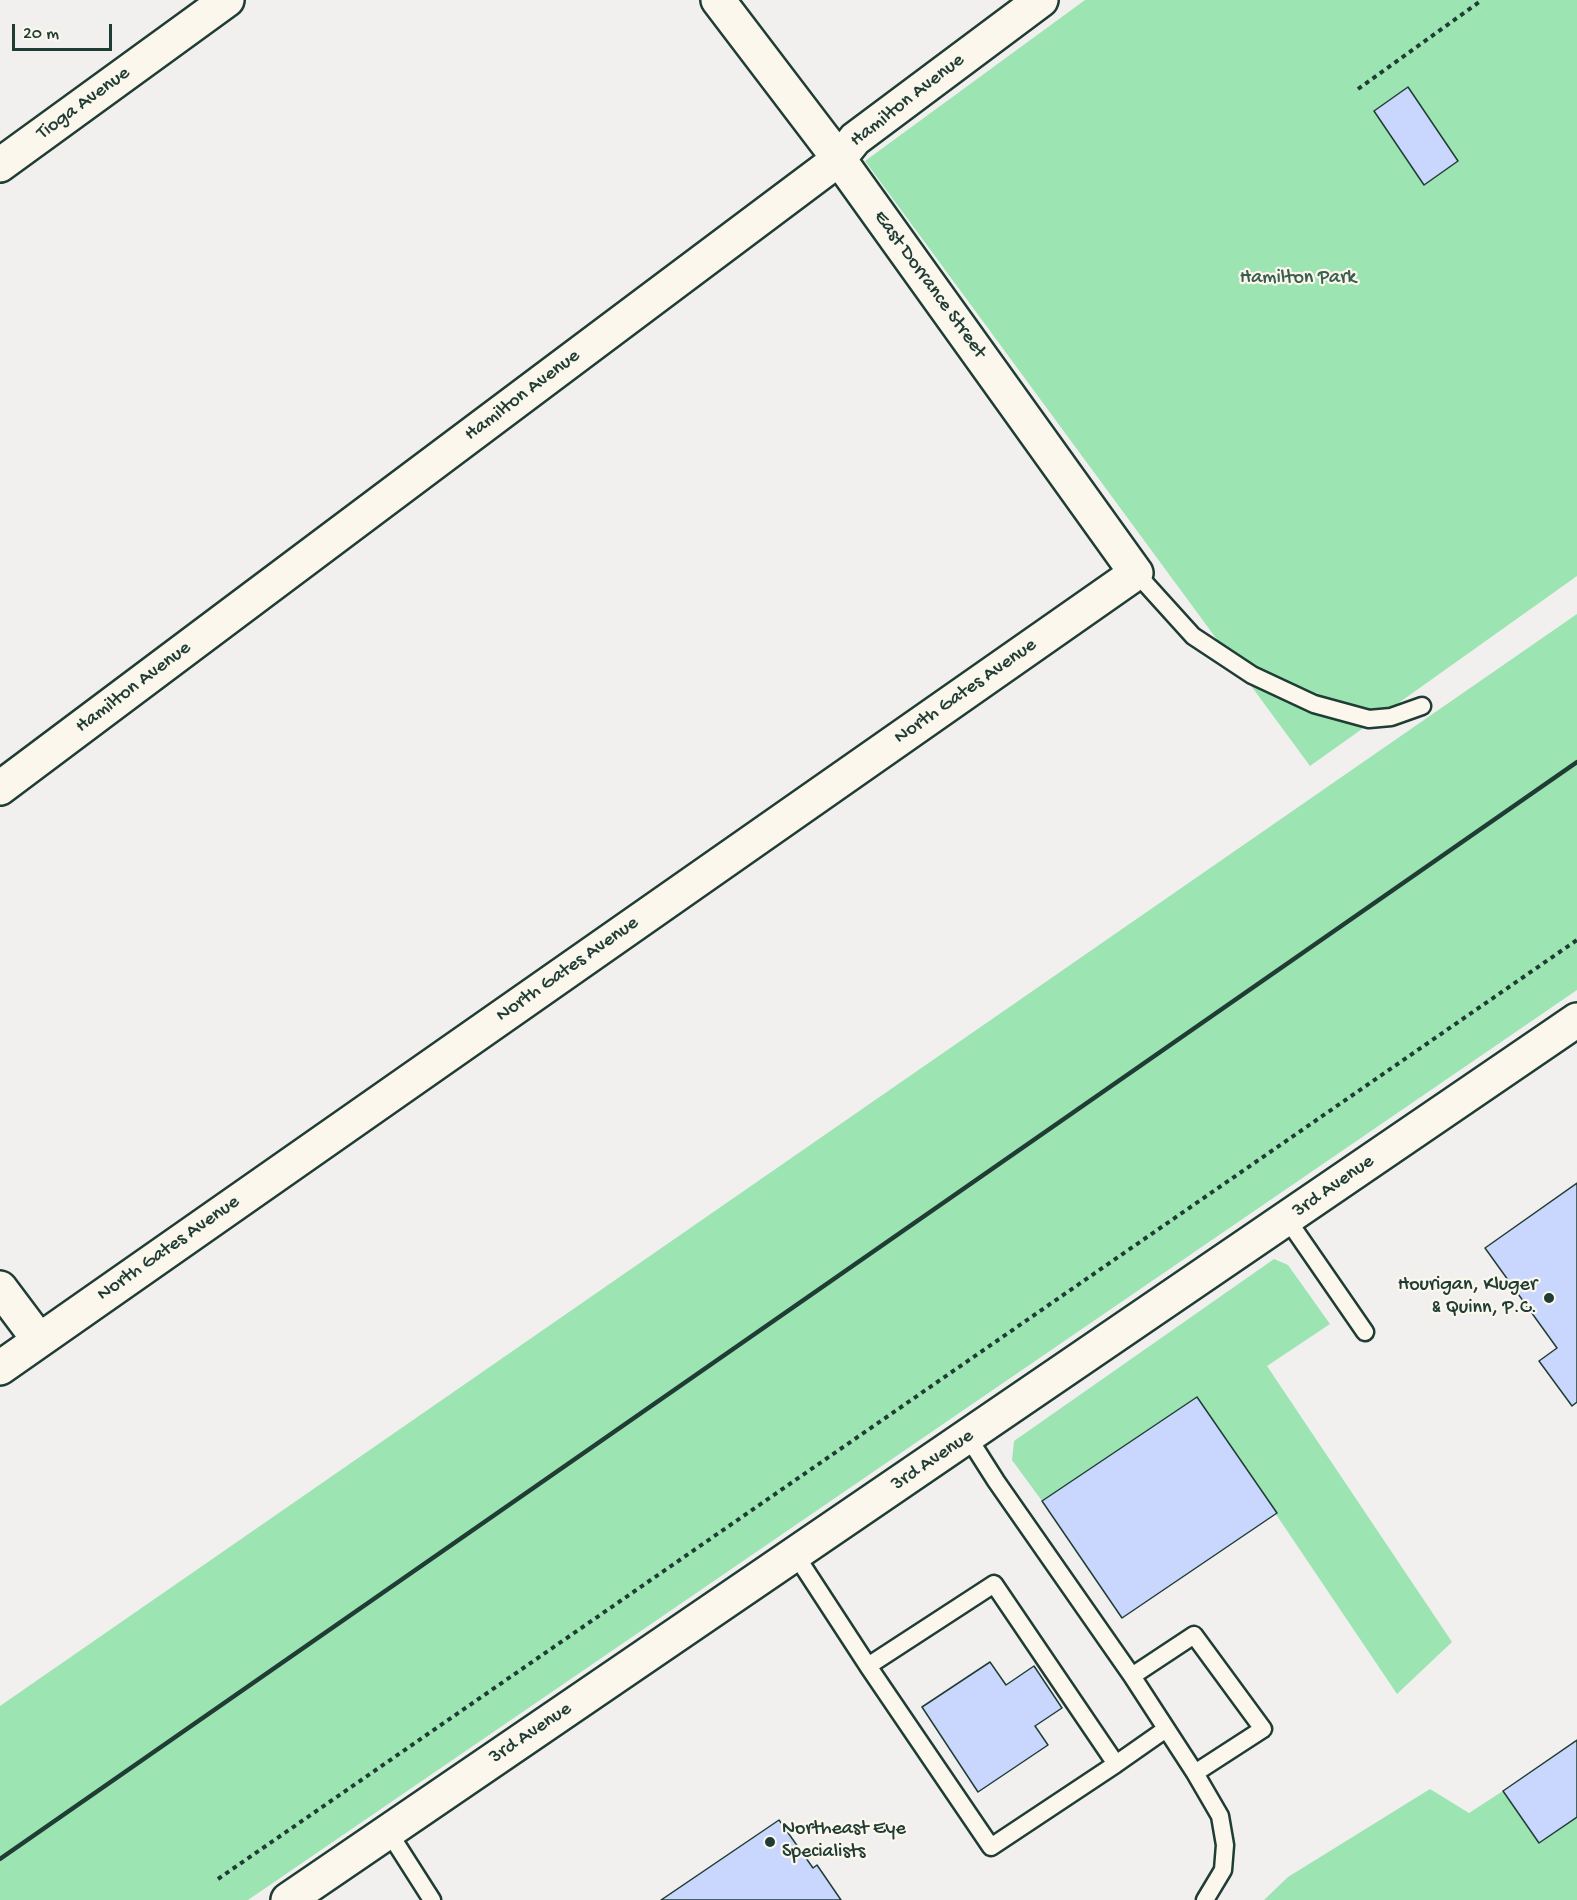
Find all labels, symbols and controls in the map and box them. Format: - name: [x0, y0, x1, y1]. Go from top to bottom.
- scale bar: [15, 12, 116, 50]
- text: 20 m: [23, 24, 59, 45]
- street label: Hamilton Avenue: [846, 49, 970, 153]
- street label: Tioga Avenue: [33, 62, 135, 146]
- street label: East Dorrance Street: [867, 206, 991, 364]
- park label: Hamilton Park: [1240, 267, 1356, 291]
- street label: Hamilton Avenue: [461, 345, 585, 447]
- street label: North Gates Avenue: [890, 634, 1042, 750]
- street label: Hamilton Avenue: [72, 637, 196, 739]
- street label: North Gates Avenue: [492, 912, 644, 1028]
- street label: 3rd Avenue: [1289, 1150, 1379, 1224]
- street label: North Gates Avenue: [93, 1191, 245, 1307]
- place label: Hourigan, Kluger & Quinn, P.C.: [1398, 1274, 1537, 1321]
- marker: Hourigan, Kluger & Quinn, P.C.: [1542, 1291, 1556, 1305]
- street label: 3rd Avenue: [887, 1425, 979, 1497]
- street label: 3rd Avenue: [485, 1698, 577, 1770]
- place label: Northeast Eye Specialists: [782, 1818, 906, 1865]
- marker: Northeast Eye Specialists: [763, 1835, 777, 1849]

